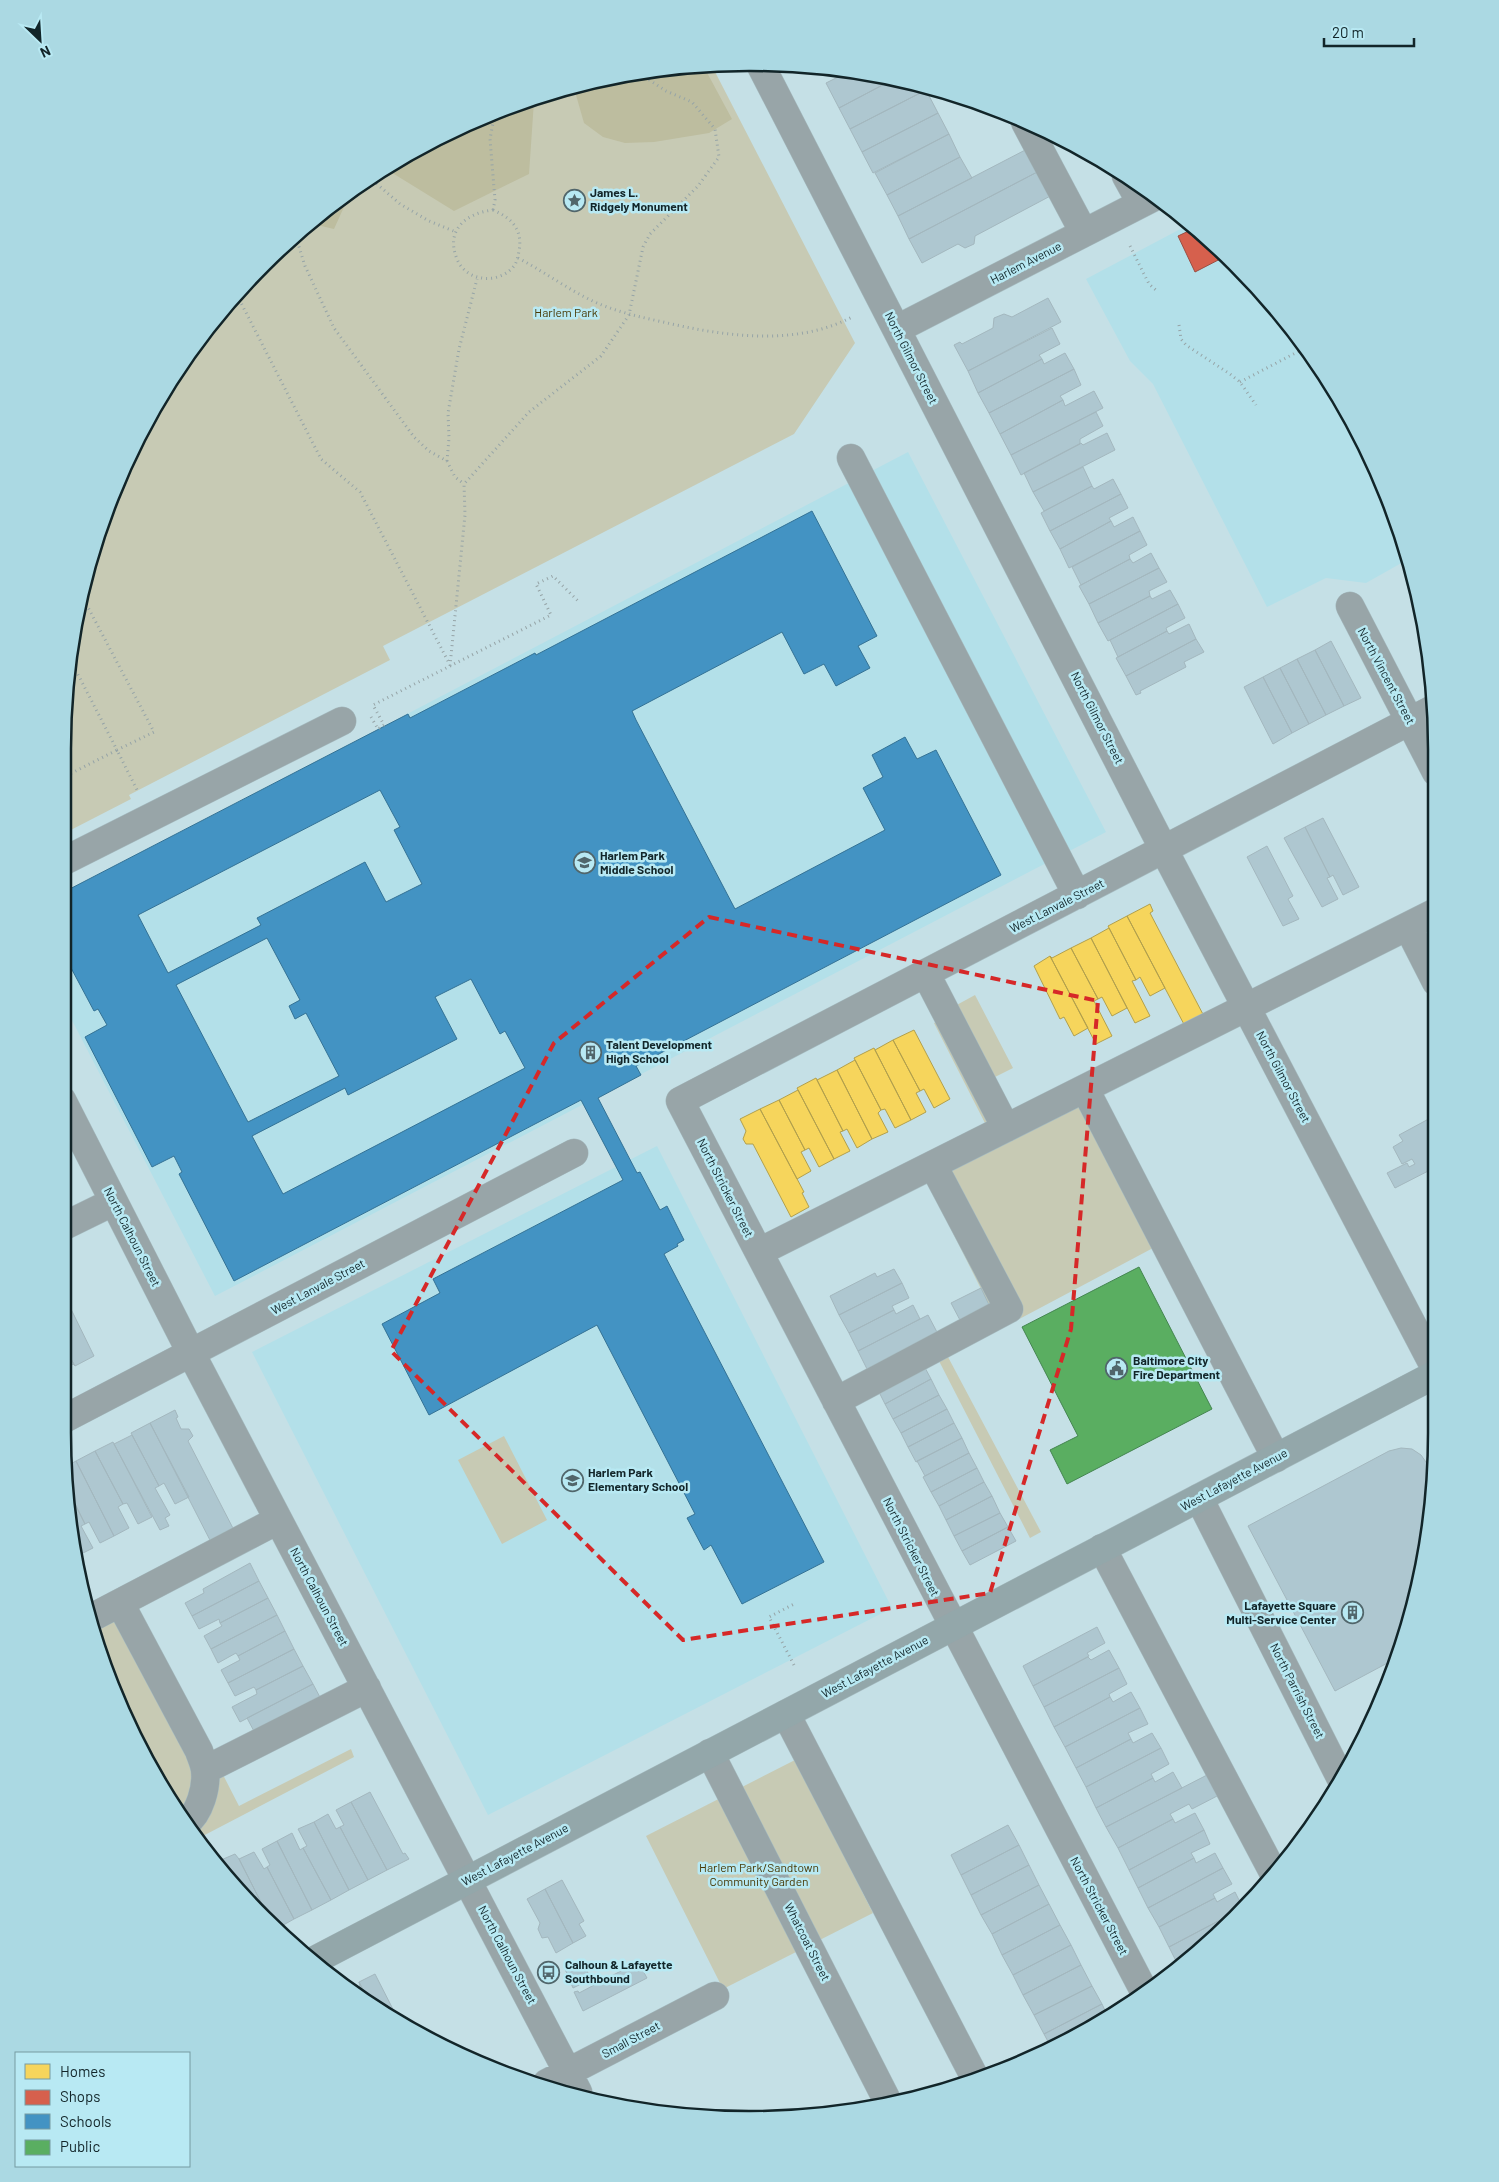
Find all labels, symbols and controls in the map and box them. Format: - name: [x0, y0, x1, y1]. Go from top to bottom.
- north arrow: [15, 15, 65, 65]
- scale bar: [1324, 15, 1414, 47]
- text: 20 m: [1332, 23, 1364, 41]
- text: N: [38, 43, 54, 62]
- place label: James L. Ridgely Monument: [590, 185, 688, 213]
- place icon: James L. Ridgely Monument: [562, 188, 586, 212]
- street label: Harlem Avenue: [988, 238, 1063, 286]
- park label: Harlem Park: [534, 305, 598, 319]
- street label: North Gilmor Street: [883, 309, 941, 406]
- street label: North Vincent Street: [1355, 625, 1418, 726]
- street label: North Gilmor Street: [1069, 669, 1127, 766]
- place label: Harlem Park Middle School: [600, 848, 674, 876]
- school or university icon: Harlem Park Middle School: [572, 851, 596, 875]
- street label: West Lanvale Street: [1007, 875, 1106, 935]
- street label: North Gilmor Street: [1254, 1028, 1314, 1125]
- place label: Talent Development High School: [606, 1037, 712, 1065]
- building icon: Talent Development High School: [578, 1040, 602, 1064]
- street label: North Stricker Street: [695, 1136, 757, 1239]
- street label: North Calhoun Street: [102, 1185, 164, 1289]
- street label: West Lanvale Street: [268, 1256, 367, 1317]
- place label: Baltimore City Fire Department: [1133, 1353, 1221, 1381]
- public building icon: Baltimore City Fire Department: [1105, 1356, 1129, 1380]
- street label: West Lafayette Avenue: [1178, 1445, 1289, 1513]
- place label: Harlem Park Elementary School: [588, 1465, 688, 1493]
- school or university icon: Harlem Park Elementary School: [560, 1468, 584, 1492]
- street label: North Stricker Street: [881, 1495, 943, 1598]
- street label: North Calhoun Street: [288, 1545, 352, 1648]
- place label: Lafayette Square Multi-Service Center: [1226, 1598, 1336, 1626]
- building icon: Lafayette Square Multi-Service Center: [1340, 1601, 1364, 1625]
- street label: West Lafayette Avenue: [819, 1632, 930, 1700]
- street label: North Parrish Street: [1268, 1641, 1328, 1740]
- street label: West Lafayette Avenue: [459, 1820, 570, 1888]
- street label: North Stricker Street: [1068, 1854, 1132, 1957]
- park label: Harlem Park/Sandtown Community Garden: [699, 1860, 819, 1888]
- street label: Whatcoat Street: [782, 1900, 834, 1983]
- street label: North Calhoun Street: [476, 1903, 540, 2006]
- place label: Calhoun & Lafayette Southbound: [565, 1957, 673, 1985]
- bus stop icon: Calhoun & Lafayette Southbound: [537, 1960, 561, 1984]
- street label: Small Street: [599, 2018, 662, 2060]
- legend: [15, 2052, 190, 2167]
- text: Homes: [60, 2062, 105, 2080]
- text: Shops: [60, 2087, 100, 2105]
- text: Schools: [60, 2112, 112, 2130]
- text: Public: [60, 2137, 100, 2155]

